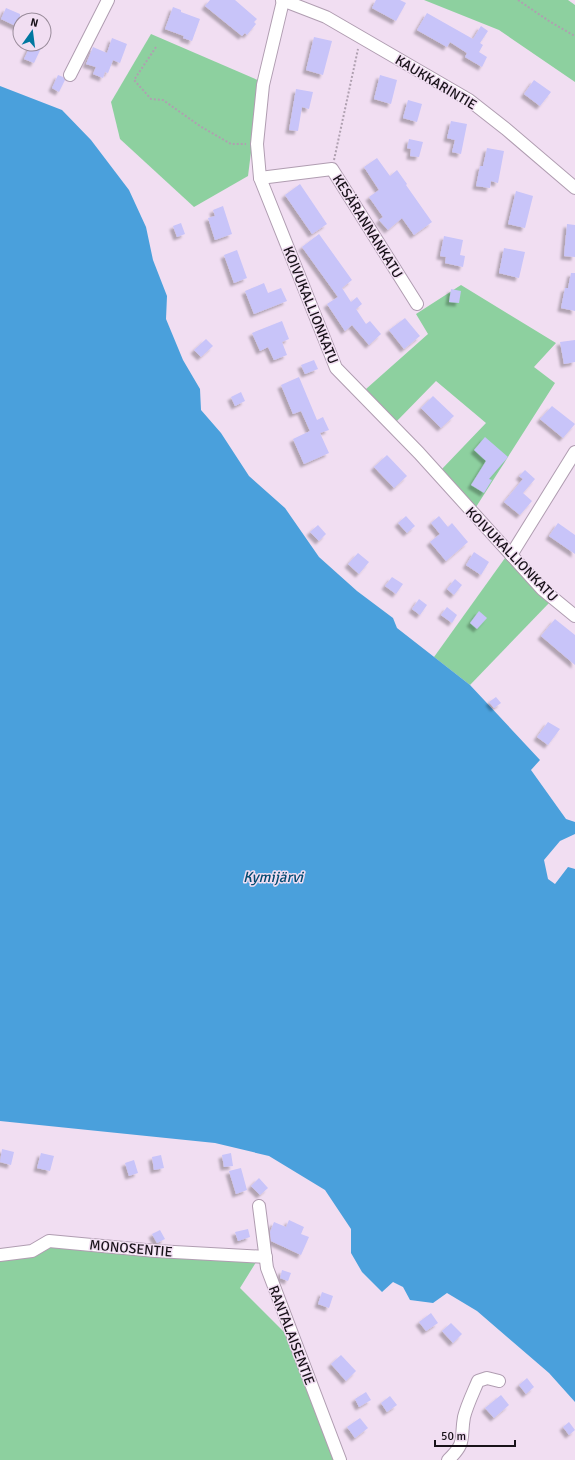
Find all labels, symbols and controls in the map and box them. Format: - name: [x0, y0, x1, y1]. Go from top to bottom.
- north arrow: [12, 12, 52, 52]
- text: N: [29, 16, 40, 30]
- street label: KAUKKARINTIE: [392, 51, 480, 113]
- street label: KESÄRANNANKATU: [329, 171, 406, 281]
- street label: KOIVUKALLIONKATU: [279, 244, 342, 366]
- street label: KOIVUKALLIONKATU: [462, 503, 561, 605]
- water label: Kymijärvi: [243, 868, 304, 886]
- street label: MONOSENTIE: [89, 1236, 173, 1261]
- street label: RANTALAISENTIE: [265, 1283, 318, 1387]
- scale bar: [435, 1422, 515, 1448]
- text: 50 m: [441, 1429, 466, 1444]

